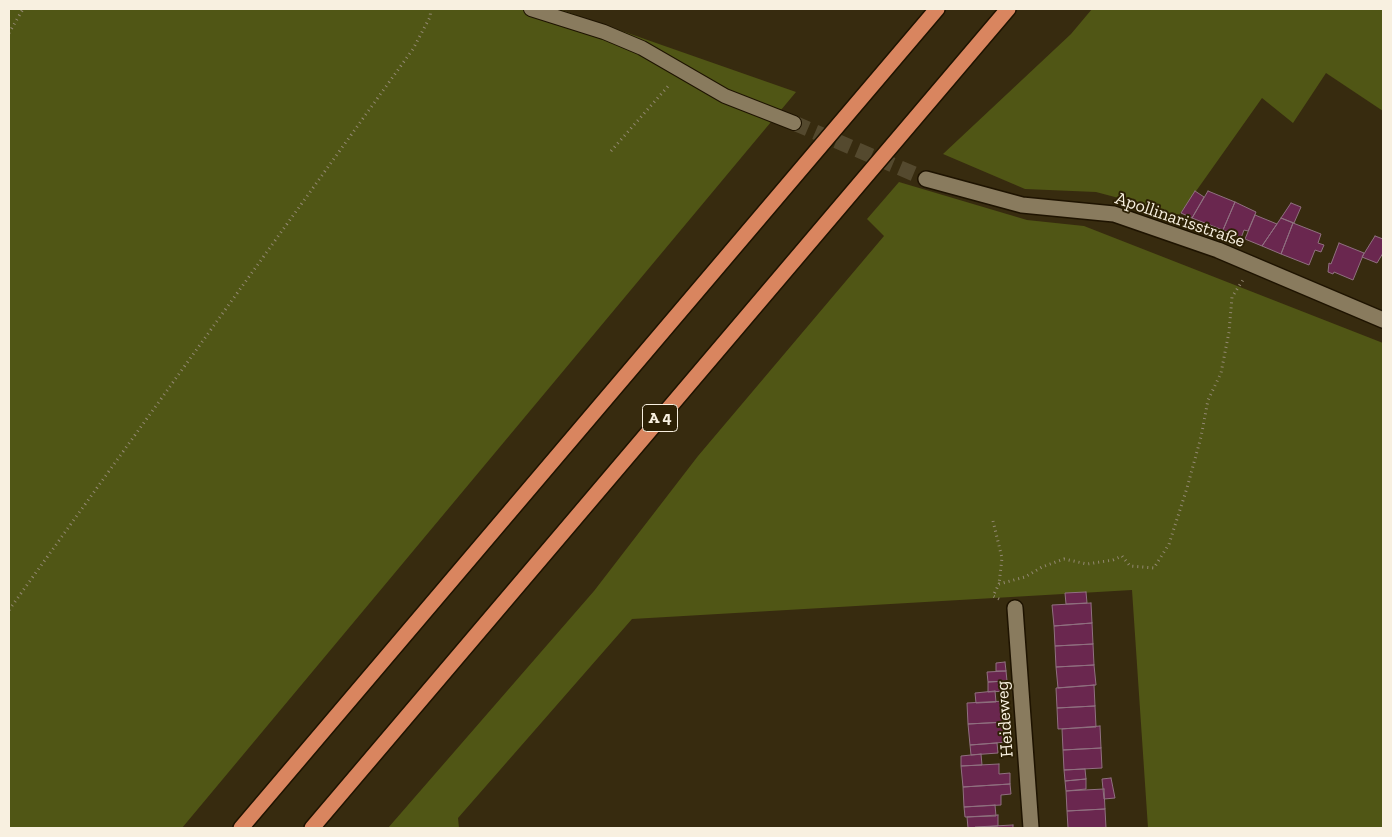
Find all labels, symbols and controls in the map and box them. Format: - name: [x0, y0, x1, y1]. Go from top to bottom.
- street label: Apollinarisstraße: [1112, 188, 1248, 252]
- road number: A 4: [642, 404, 678, 432]
- street label: Heideweg: [992, 680, 1018, 758]

